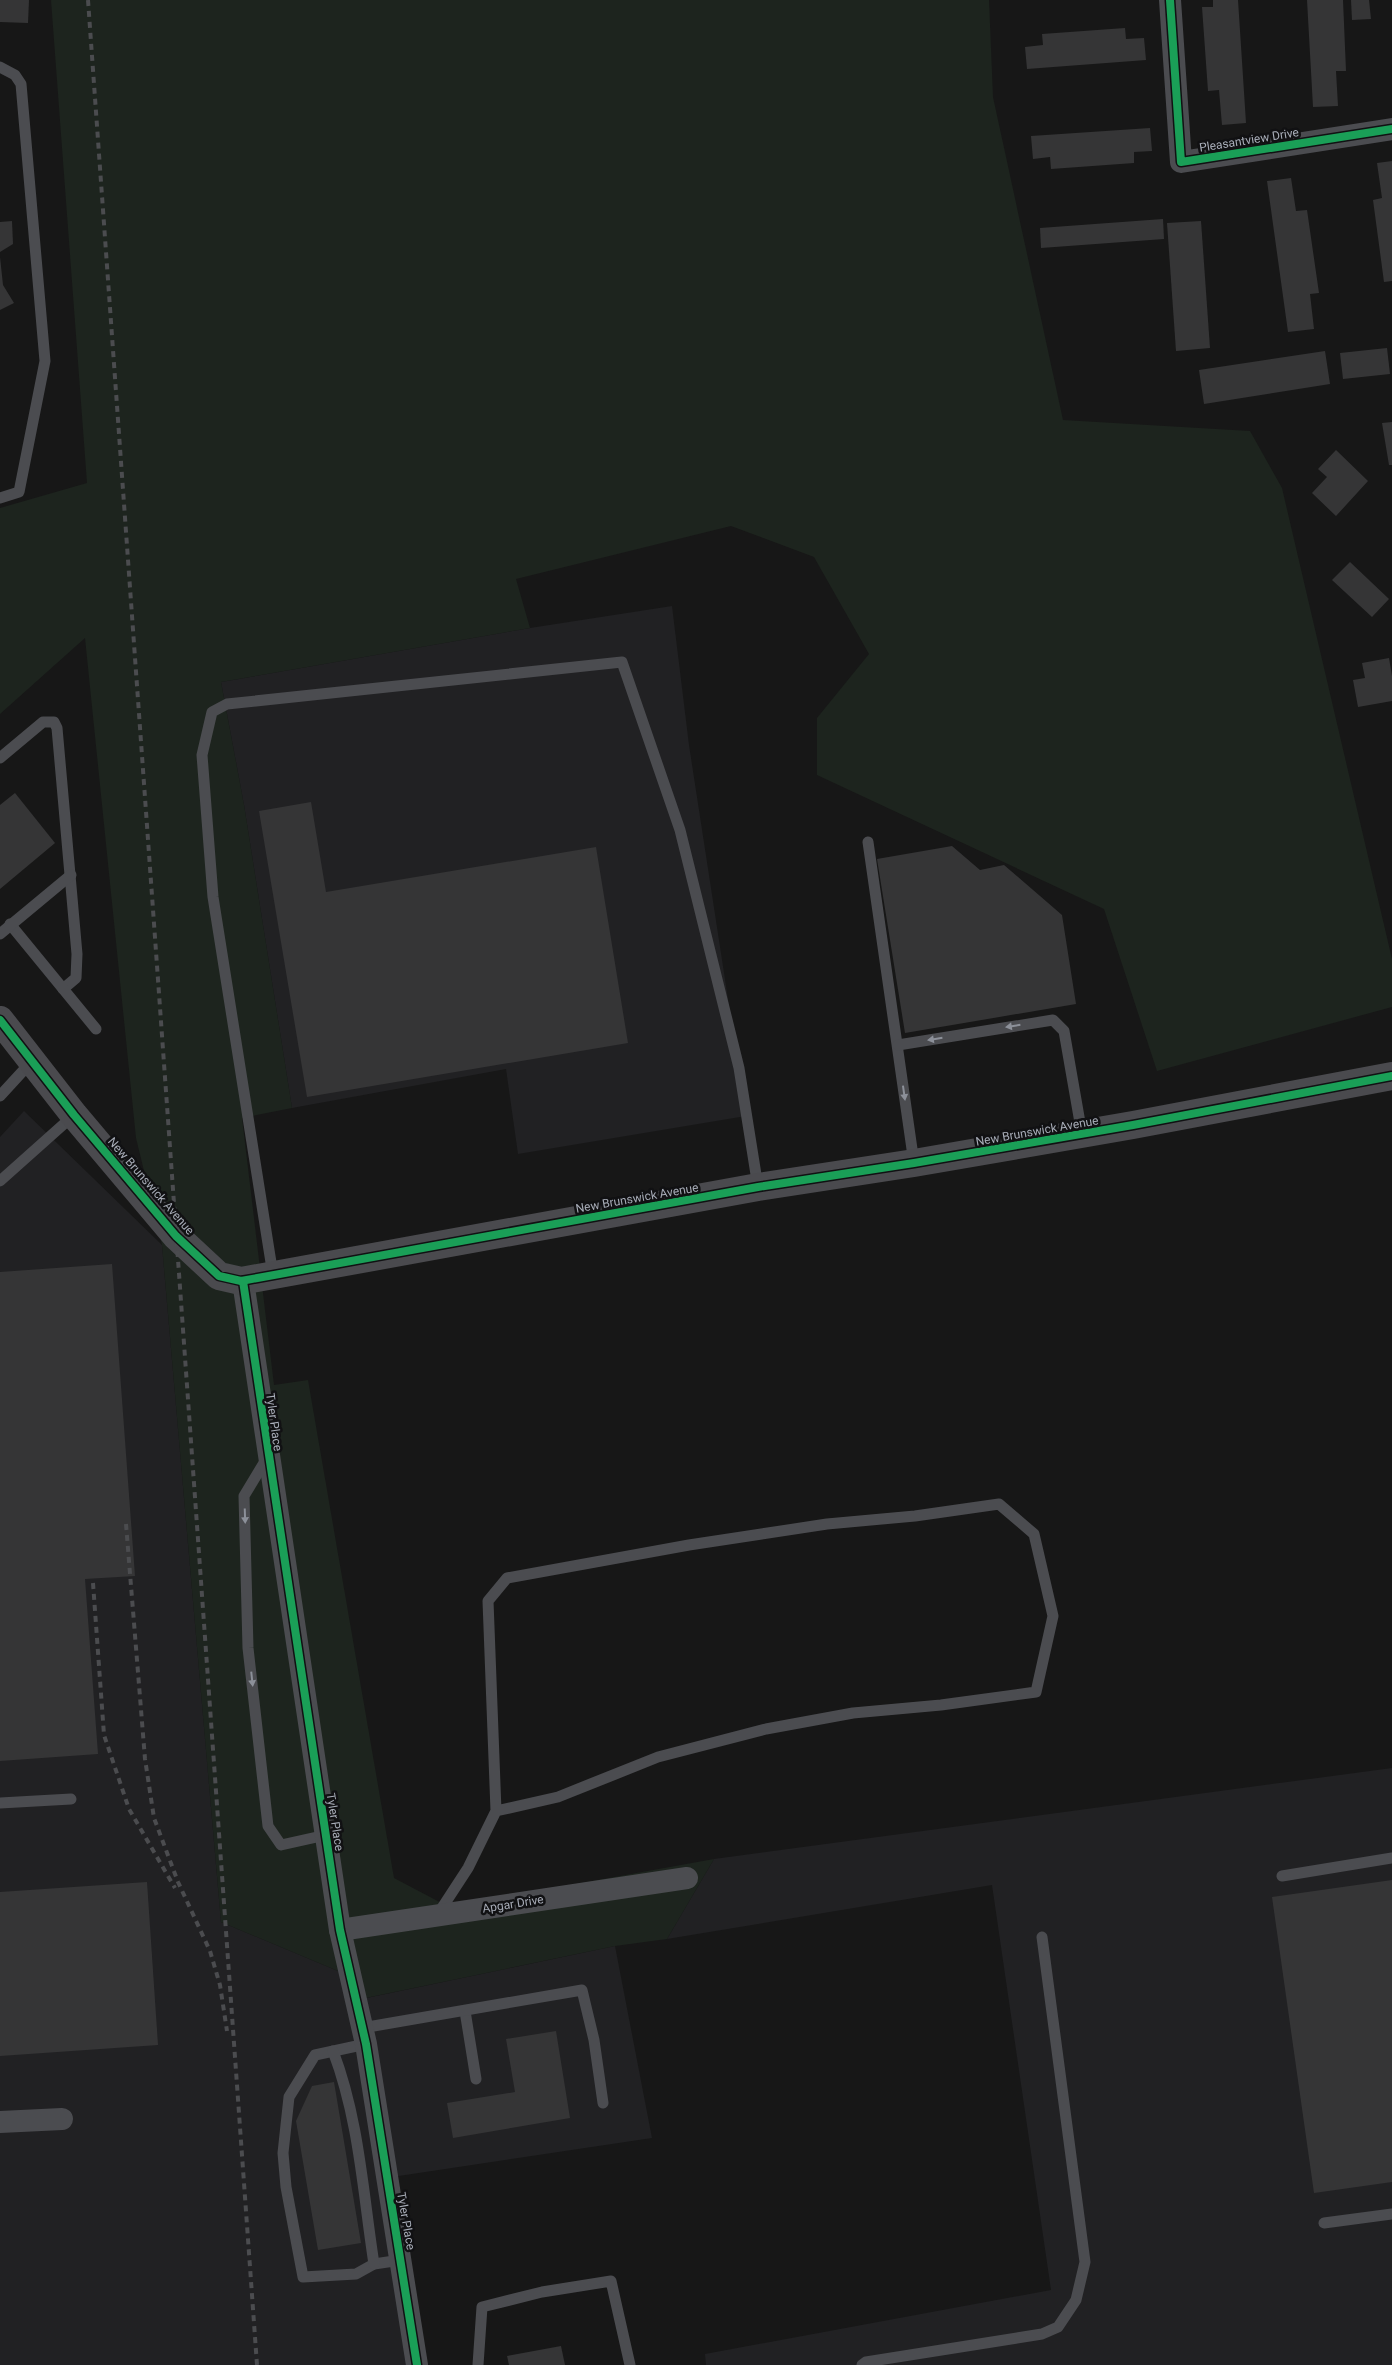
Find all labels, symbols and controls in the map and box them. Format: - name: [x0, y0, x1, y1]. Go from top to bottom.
- street label: Pleasantview Drive: [1198, 125, 1300, 155]
- one-way arrow: [1005, 1023, 1021, 1031]
- one-way arrow: [927, 1035, 943, 1043]
- one-way arrow: [901, 1086, 909, 1102]
- street label: New Brunswick Avenue: [975, 1113, 1099, 1149]
- street label: New Brunswick Avenue: [105, 1134, 197, 1238]
- street label: New Brunswick Avenue: [575, 1180, 699, 1216]
- street label: Tyler Place: [263, 1392, 285, 1452]
- one-way arrow: [241, 1509, 249, 1525]
- one-way arrow: [248, 1671, 256, 1687]
- street label: Tyler Place: [324, 1792, 346, 1852]
- street label: Apgar Drive: [481, 1892, 545, 1916]
- street label: Tyler Place: [394, 2191, 418, 2251]

